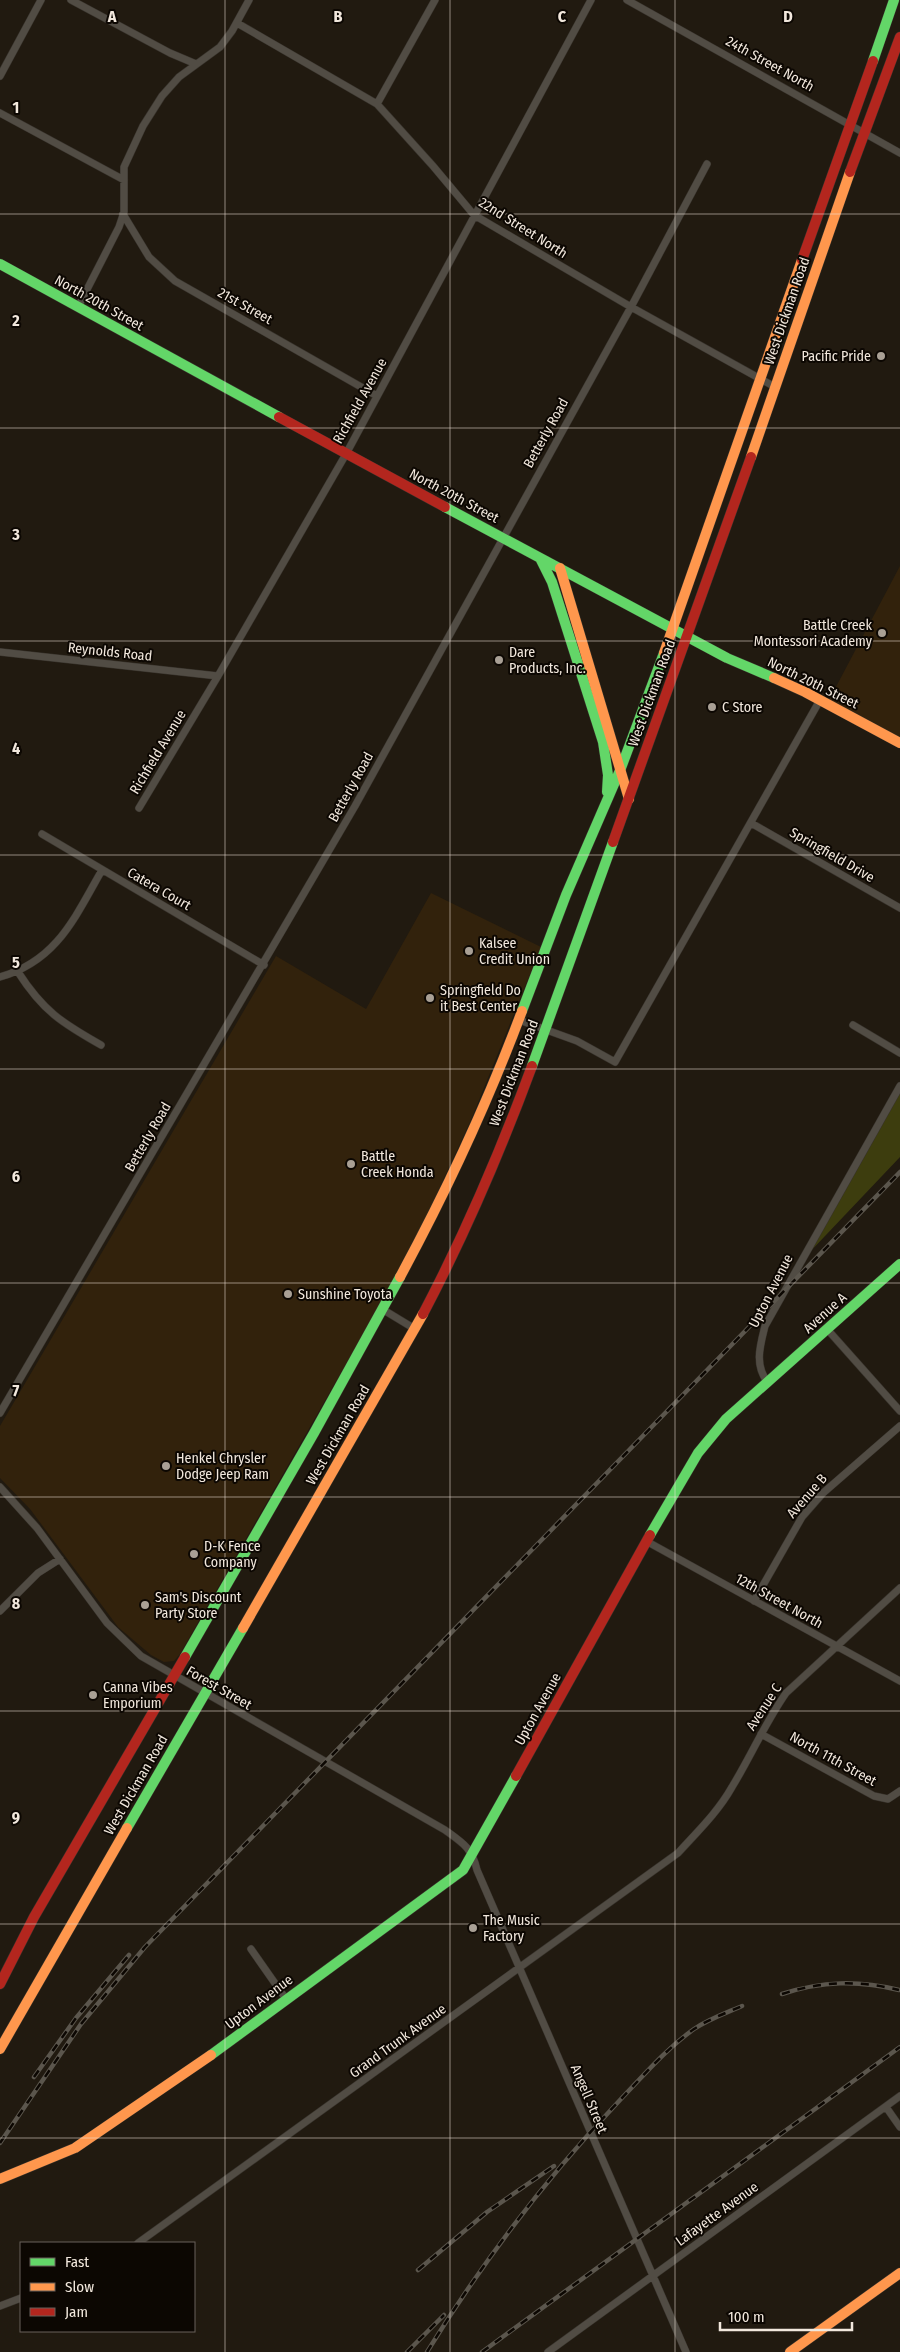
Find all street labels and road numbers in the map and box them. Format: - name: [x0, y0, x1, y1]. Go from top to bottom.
- street label: 24th Street North: [723, 33, 817, 95]
- street label: 22nd Street North: [476, 194, 570, 262]
- street label: West Dickman Road: [761, 255, 813, 367]
- street label: North 20th Street: [52, 272, 147, 335]
- street label: 21st Street: [215, 284, 276, 328]
- street label: Richfield Avenue: [329, 355, 391, 447]
- street label: Betterly Road: [520, 395, 572, 471]
- street label: North 20th Street: [406, 465, 502, 527]
- street label: West Dickman Road: [625, 637, 679, 749]
- street label: Reynolds Road: [67, 639, 153, 665]
- street label: North 20th Street: [765, 654, 862, 713]
- street label: Richfield Avenue: [126, 707, 190, 797]
- street label: Betterly Road: [325, 749, 377, 825]
- street label: Springfield Drive: [787, 824, 877, 886]
- street label: Catera Court: [124, 864, 194, 914]
- street label: West Dickman Road: [486, 1017, 542, 1129]
- street label: Betterly Road: [121, 1099, 175, 1175]
- street label: Upton Avenue: [745, 1251, 797, 1331]
- street label: Avenue A: [800, 1289, 851, 1337]
- street label: West Dickman Road: [302, 1382, 374, 1488]
- street label: Avenue B: [783, 1470, 831, 1522]
- street label: 12th Street North: [732, 1570, 826, 1632]
- street label: Forest Street: [183, 1662, 255, 1714]
- street label: Upton Avenue: [511, 1670, 565, 1748]
- street label: Avenue C: [743, 1680, 785, 1734]
- street label: North 11th Street: [787, 1728, 880, 1790]
- street label: West Dickman Road: [100, 1732, 172, 1838]
- street label: Upton Avenue: [222, 1971, 296, 2033]
- street label: Grand Trunk Avenue: [346, 2000, 450, 2082]
- street label: Angell Street: [567, 2062, 611, 2136]
- street label: Lafayette Avenue: [672, 2178, 762, 2250]

